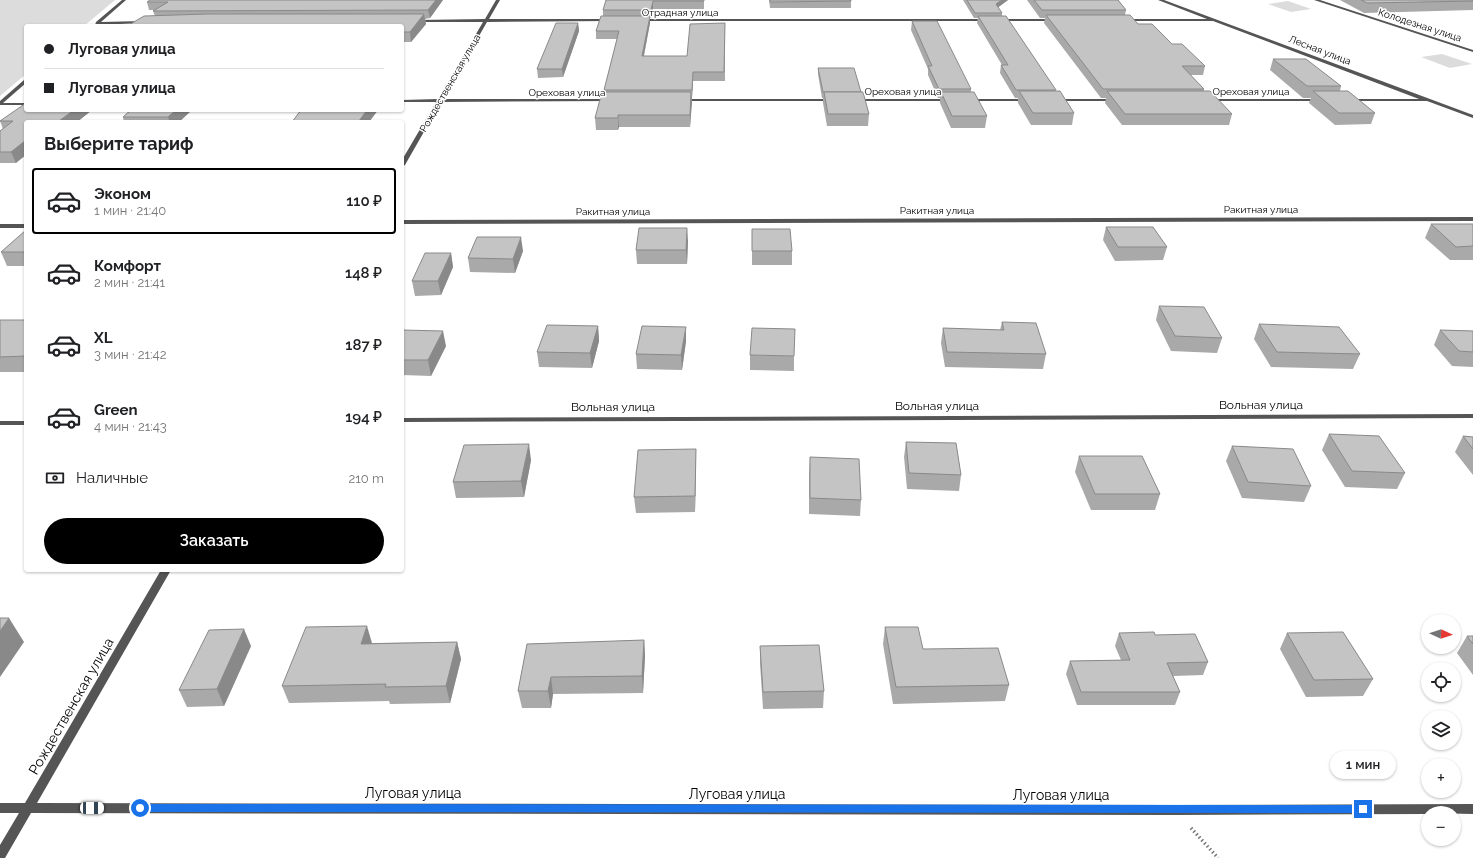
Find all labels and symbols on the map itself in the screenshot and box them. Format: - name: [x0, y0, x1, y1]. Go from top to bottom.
- street label: Колодезная улица: [1377, 6, 1463, 44]
- street label: Отрадная улица: [642, 7, 718, 18]
- street label: Рождественская улица: [418, 32, 482, 134]
- street label: Лесная улица: [1287, 33, 1353, 67]
- street label: Ореховая улица: [864, 86, 942, 97]
- street label: Ореховая улица: [1212, 86, 1290, 97]
- street label: Ореховая улица: [528, 87, 606, 98]
- street label: Ракитная улица: [1224, 204, 1298, 215]
- street label: Ракитная улица: [900, 205, 974, 216]
- street label: Ракитная улица: [576, 206, 650, 217]
- street label: Вольная улица: [1219, 398, 1303, 412]
- street label: Вольная улица: [895, 399, 979, 413]
- street label: Вольная улица: [571, 400, 655, 414]
- north arrow: [1421, 614, 1461, 654]
- street label: Рождественская улица: [25, 635, 117, 777]
- callout: 1 мин: [1330, 751, 1396, 779]
- street label: Луговая улица: [365, 785, 461, 801]
- street label: Луговая улица: [689, 786, 785, 802]
- street label: Луговая улица: [1013, 787, 1109, 803]
- route start: [131, 799, 149, 817]
- route end: [1354, 800, 1372, 818]
- car: [80, 802, 104, 814]

